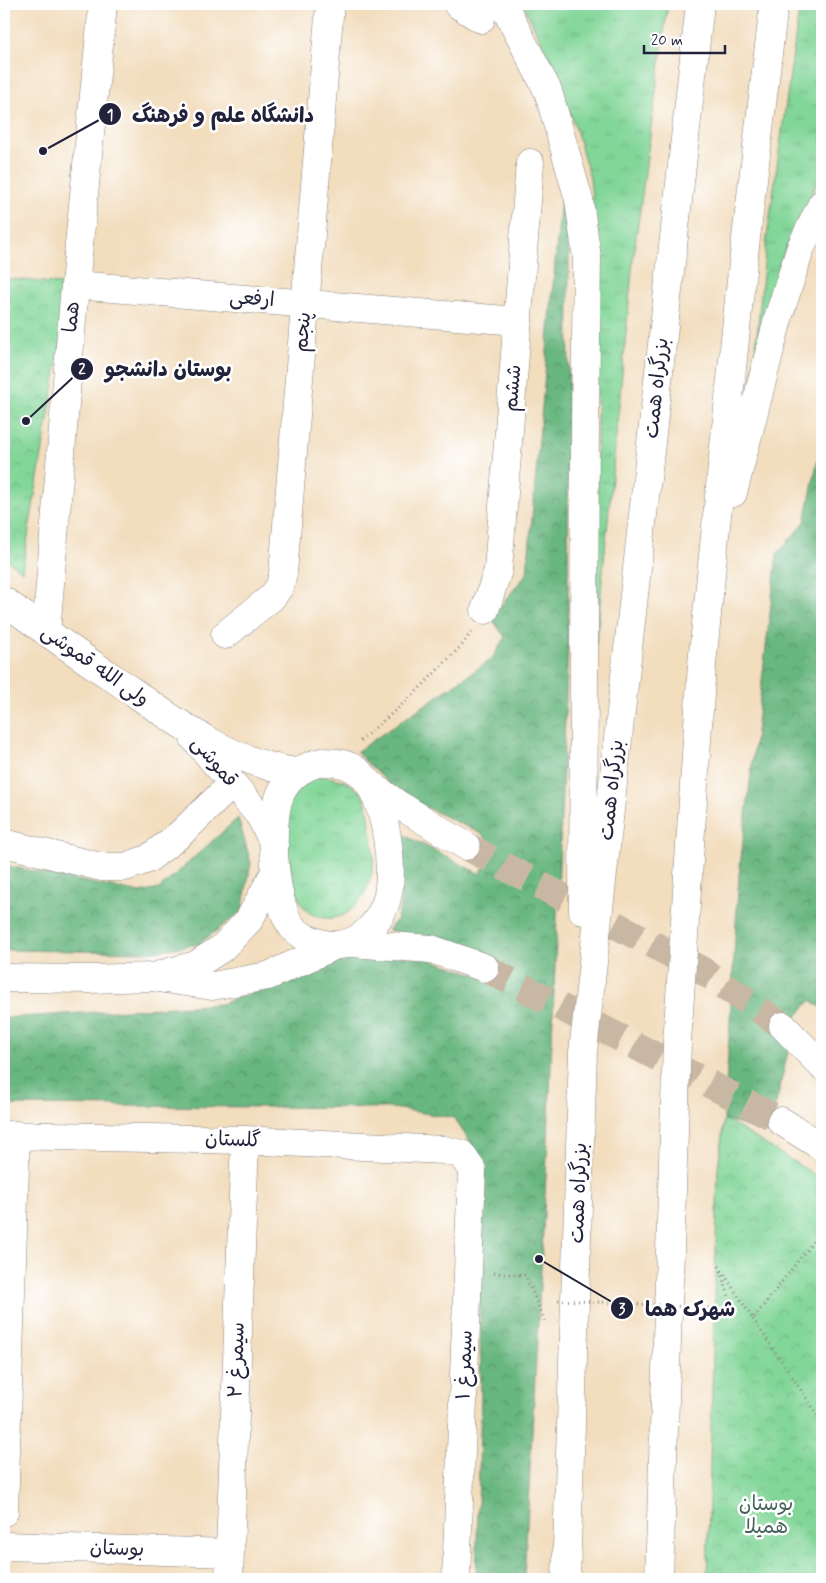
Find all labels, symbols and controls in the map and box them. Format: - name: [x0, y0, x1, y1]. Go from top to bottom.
- scale bar: [644, 22, 725, 54]
- text: 20 m: [651, 31, 683, 51]
- callout: دانشگاه علم و فرهنگ: [97, 96, 324, 132]
- text: دانشگاه علم و فرهنگ: [132, 102, 314, 131]
- text: 1: [107, 106, 113, 126]
- street label: ارفعی: [228, 284, 276, 314]
- street label: هما: [57, 300, 87, 334]
- street label: پنجم: [288, 311, 318, 353]
- street label: بزرگراه همت: [638, 336, 676, 440]
- callout: بوستان دانشجو: [69, 351, 242, 387]
- text: بوستان دانشجو: [103, 356, 232, 384]
- text: 2: [78, 360, 86, 380]
- street label: ششم: [497, 363, 529, 413]
- street label: ولی الله قموشی: [36, 619, 154, 713]
- street label: قموشی: [185, 731, 243, 793]
- street label: بزرگراه همت: [593, 738, 631, 842]
- street label: گلستان: [205, 1126, 261, 1154]
- street label: بزرگراه همت: [564, 1142, 594, 1244]
- callout: شهرک هما: [610, 1290, 745, 1326]
- text: شهرک هما: [645, 1296, 735, 1324]
- text: 3: [619, 1300, 626, 1320]
- street label: سیمرغ ۲: [222, 1322, 252, 1398]
- street label: سیمرغ ۱: [450, 1330, 480, 1400]
- park label: بوستان همیلا: [739, 1491, 793, 1541]
- street label: بوستان: [89, 1535, 145, 1563]

